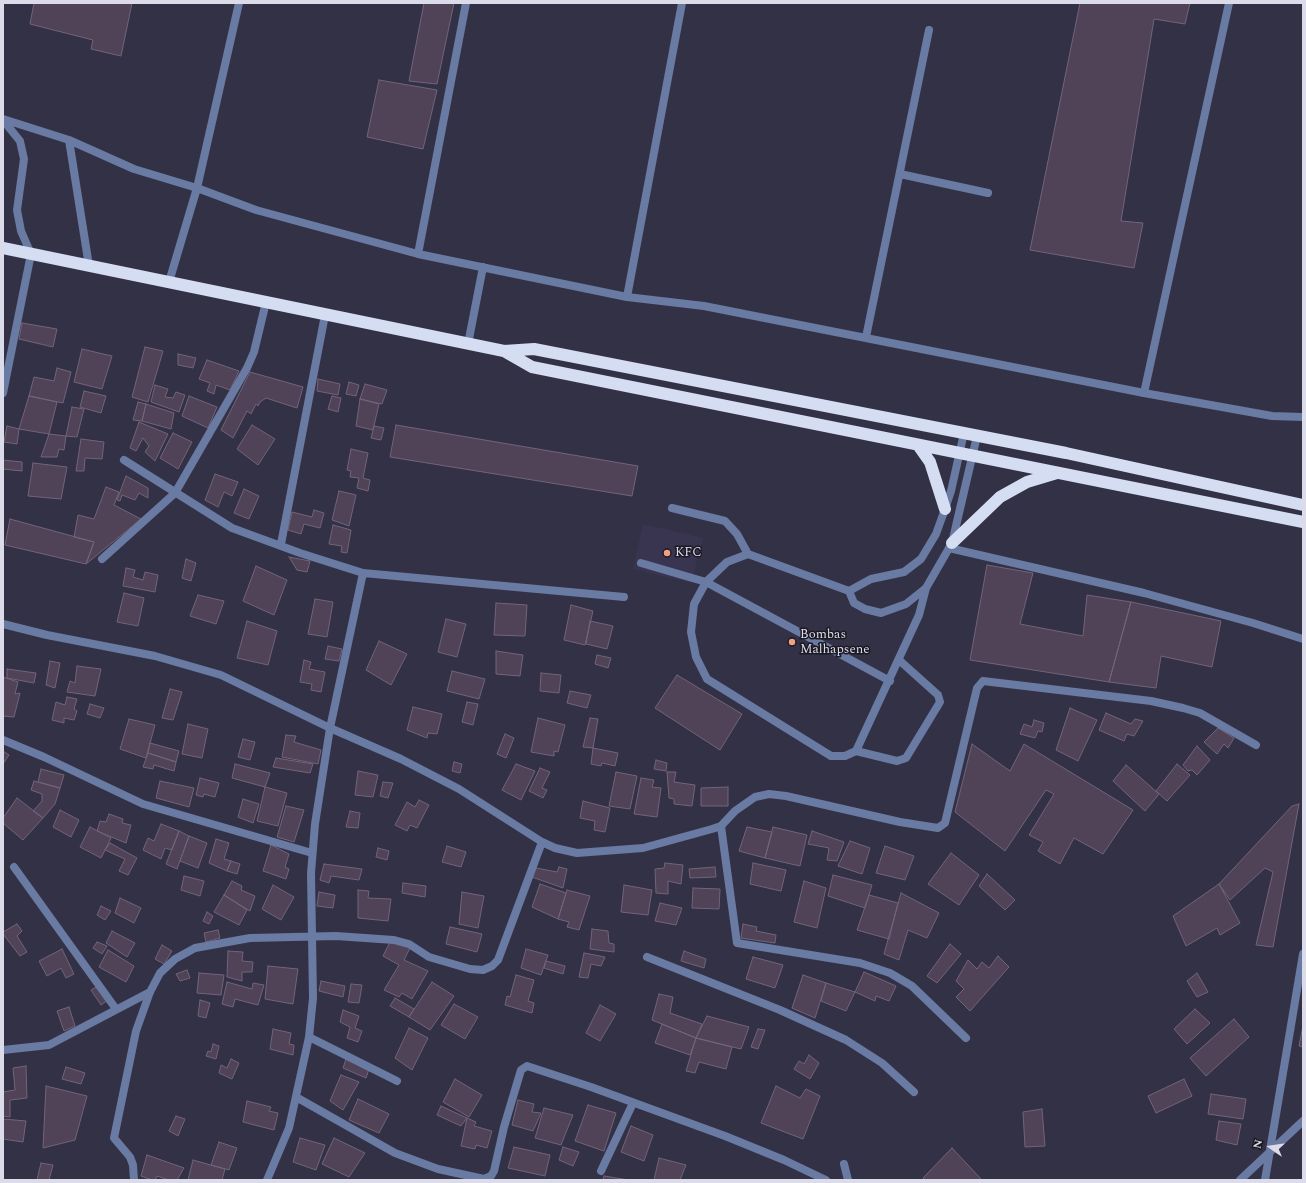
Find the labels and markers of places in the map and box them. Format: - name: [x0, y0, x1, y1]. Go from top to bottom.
- place label: KFC: [675, 545, 702, 561]
- marker: KFC: [662, 548, 672, 558]
- place label: Bombas Malhapsene: [800, 627, 870, 658]
- marker: Bombas Malhapsene: [787, 637, 797, 647]

